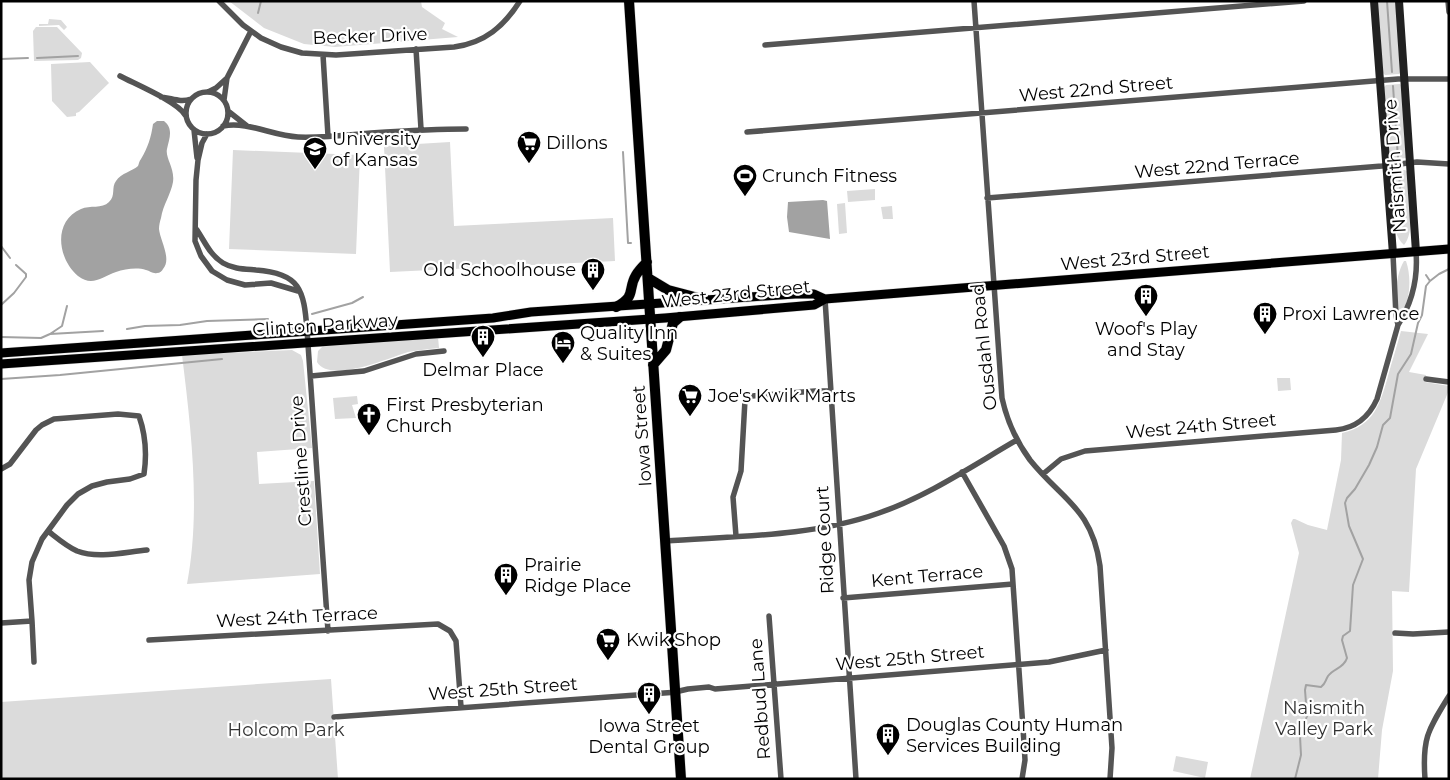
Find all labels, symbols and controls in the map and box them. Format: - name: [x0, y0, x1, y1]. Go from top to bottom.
- street label: Becker Drive: [312, 23, 428, 49]
- street label: West 22nd Street: [1018, 71, 1174, 107]
- street label: Naismith Drive: [1379, 98, 1411, 234]
- place label: University of Kansas: [332, 128, 421, 171]
- supermarket icon: Dillons: [516, 130, 542, 164]
- place label: Dillons: [546, 132, 608, 154]
- school or university icon: University of Kansas: [302, 136, 328, 170]
- street label: West 22nd Terrace: [1134, 147, 1301, 183]
- sports icon: Crunch Fitness: [732, 163, 758, 197]
- place label: Crunch Fitness: [762, 165, 897, 187]
- street label: West 23rd Street: [1060, 241, 1210, 275]
- building icon: Old Schoolhouse: [580, 257, 606, 291]
- place label: Old Schoolhouse: [423, 259, 576, 281]
- street label: West 23rd Street: [661, 275, 811, 313]
- street label: Ousdahl Road: [966, 282, 1002, 412]
- building icon: Woof's Play and Stay: [1133, 283, 1159, 317]
- building icon: Proxi Lawrence: [1252, 301, 1278, 335]
- place label: Proxi Lawrence: [1282, 303, 1420, 325]
- street label: Clinton Parkway: [251, 309, 399, 341]
- place label: Woof's Play and Stay: [1095, 318, 1198, 361]
- place label: Quality Inn & Suites: [580, 322, 678, 365]
- building icon: Delmar Place: [470, 324, 496, 358]
- hotel icon: Quality Inn & Suites: [550, 330, 576, 364]
- place label: Delmar Place: [422, 359, 544, 381]
- supermarket icon: Joe's Kwik Marts: [677, 383, 703, 417]
- street label: Iowa Street: [627, 385, 657, 487]
- place label: Joe's Kwik Marts: [707, 385, 856, 407]
- place label: First Presbyterian Church: [386, 394, 544, 437]
- street label: Crestline Drive: [285, 395, 317, 527]
- church icon: First Presbyterian Church: [356, 402, 382, 436]
- street label: West 24th Street: [1125, 408, 1277, 444]
- street label: Ridge Court: [811, 485, 839, 595]
- place label: Prairie Ridge Place: [524, 554, 631, 597]
- street label: Kent Terrace: [870, 560, 984, 592]
- building icon: Prairie Ridge Place: [493, 562, 519, 596]
- street label: West 24th Terrace: [216, 602, 379, 632]
- supermarket icon: Kwik Shop: [595, 627, 621, 661]
- place label: Kwik Shop: [626, 629, 721, 651]
- street label: Redbud Lane: [745, 637, 775, 760]
- street label: West 25th Street: [834, 641, 986, 675]
- street label: West 25th Street: [428, 673, 578, 705]
- building icon: Iowa Street Dental Group: [636, 681, 662, 715]
- park label: Naismith Valley Park: [1275, 697, 1373, 740]
- place label: Douglas County Human Services Building: [906, 714, 1123, 757]
- place label: Iowa Street Dental Group: [588, 715, 710, 758]
- park label: Holcom Park: [228, 719, 345, 741]
- building icon: Douglas County Human Services Building: [875, 722, 901, 756]

